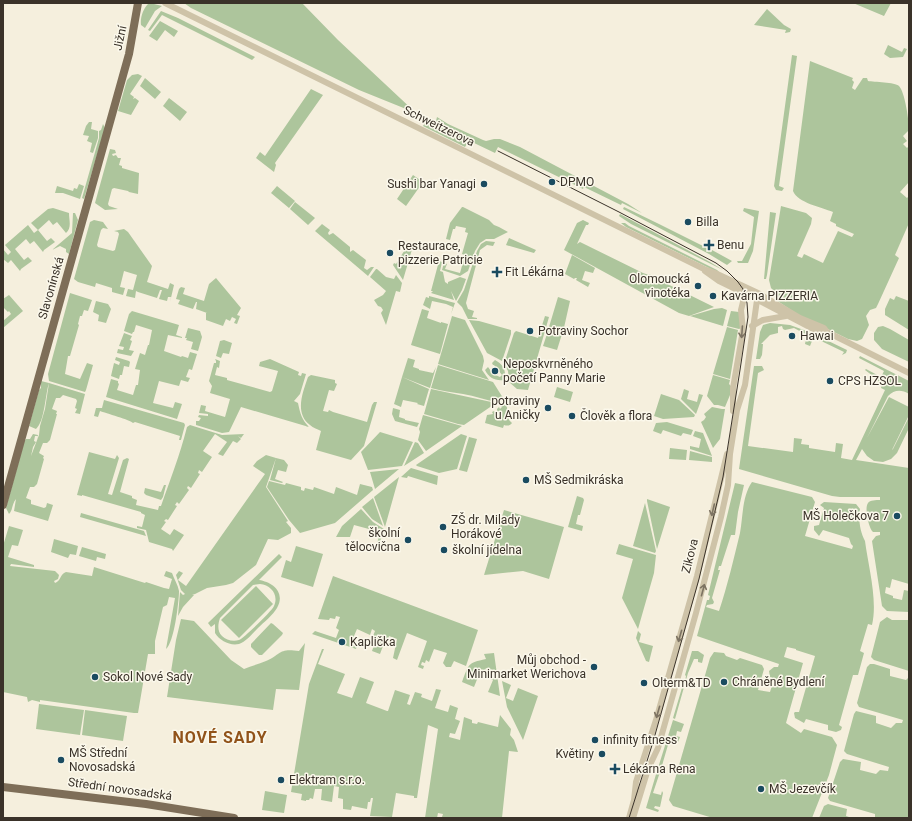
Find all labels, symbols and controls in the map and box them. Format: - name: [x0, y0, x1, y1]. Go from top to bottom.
- street label: Jižní: [111, 23, 130, 52]
- street label: Schweitzerova: [401, 103, 477, 149]
- place label: DPMO: [560, 175, 594, 189]
- place label: Sushi bar Yanagi: [387, 177, 476, 191]
- marker: DPMO: [547, 177, 557, 187]
- marker: Sushi bar Yanagi: [479, 179, 489, 189]
- place label: Billa: [696, 215, 719, 229]
- marker: Billa: [683, 217, 693, 227]
- place label: Benu: [717, 238, 744, 252]
- place label: Restaurace, pizzerie Patricie: [398, 239, 483, 267]
- marker: Benu: [704, 240, 714, 250]
- marker: Restaurace, pizzerie Patricie: [385, 248, 395, 258]
- street label: Slavonínská: [35, 255, 67, 321]
- place label: Fit Lékárna: [505, 265, 564, 279]
- marker: Fit Lékárna: [492, 267, 502, 277]
- place label: Olomoucká vinotéka: [629, 272, 690, 300]
- marker: Olomoucká vinotéka: [693, 281, 703, 291]
- place label: Kavárna PIZZERIA: [721, 289, 818, 303]
- marker: Kavárna PIZZERIA: [708, 291, 718, 301]
- place label: Potraviny Sochor: [538, 324, 628, 338]
- marker: Potraviny Sochor: [525, 326, 535, 336]
- one-way arrow: [738, 326, 746, 339]
- place label: Hawai: [800, 329, 834, 343]
- marker: Hawai: [787, 331, 797, 341]
- place label: Neposkvrněného početí Panny Marie: [503, 357, 605, 385]
- marker: Neposkvrněného početí Panny Marie: [490, 366, 500, 376]
- place label: CPS HZSOL: [838, 374, 902, 388]
- marker: CPS HZSOL: [825, 376, 835, 386]
- place label: potraviny u Aničky: [491, 394, 540, 422]
- marker: potraviny u Aničky: [543, 403, 553, 413]
- place label: Člověk a flora: [580, 408, 652, 423]
- marker: Člověk a flora: [567, 411, 577, 421]
- place label: MŠ Sedmikráska: [534, 472, 624, 487]
- marker: MŠ Sedmikráska: [521, 475, 531, 485]
- one-way arrow: [709, 503, 717, 516]
- place label: MŠ Holečkova 7: [803, 508, 889, 523]
- marker: MŠ Holečkova 7: [892, 511, 902, 521]
- place label: ZŠ dr. Milady Horákové: [451, 512, 520, 541]
- marker: ZŠ dr. Milady Horákové: [438, 522, 448, 532]
- place label: školní tělocvična: [346, 526, 401, 554]
- marker: školní tělocvična: [403, 535, 413, 545]
- street label: Zikova: [679, 537, 701, 575]
- place label: školní jídelna: [452, 543, 522, 557]
- marker: školní jídelna: [439, 545, 449, 555]
- one-way arrow: [699, 583, 707, 596]
- one-way arrow: [676, 629, 683, 642]
- place label: Kaplička: [350, 635, 396, 649]
- marker: Kaplička: [337, 637, 347, 647]
- place label: Můj obchod - Minimarket Werichova: [467, 653, 587, 681]
- marker: Můj obchod - Minimarket Werichova: [589, 662, 599, 672]
- place label: Sokol Nové Sady: [103, 670, 193, 684]
- marker: Sokol Nové Sady: [90, 672, 100, 682]
- place label: Chráněné Bydlení: [732, 675, 825, 689]
- place label: Olterm&TD: [652, 676, 711, 690]
- marker: Chráněné Bydlení: [719, 677, 729, 687]
- marker: Olterm&TD: [639, 678, 649, 688]
- one-way arrow: [654, 705, 662, 718]
- district label: NOVÉ SADY: [172, 728, 268, 747]
- place label: infinity fitness: [603, 733, 677, 747]
- marker: infinity fitness: [590, 735, 600, 745]
- place label: MŠ Střední Novosadská: [69, 745, 135, 774]
- place label: Květiny: [555, 747, 594, 761]
- marker: Květiny: [597, 749, 607, 759]
- marker: MŠ Střední Novosadská: [56, 755, 66, 765]
- place label: Lékárna Rena: [623, 762, 696, 776]
- marker: Lékárna Rena: [610, 764, 620, 774]
- place label: Elektram s.r.o.: [289, 773, 365, 787]
- street label: Střední novosadská: [67, 775, 173, 803]
- marker: Elektram s.r.o.: [276, 775, 286, 785]
- place label: MŠ Jezevčík: [769, 781, 837, 796]
- marker: MŠ Jezevčík: [756, 784, 766, 794]

